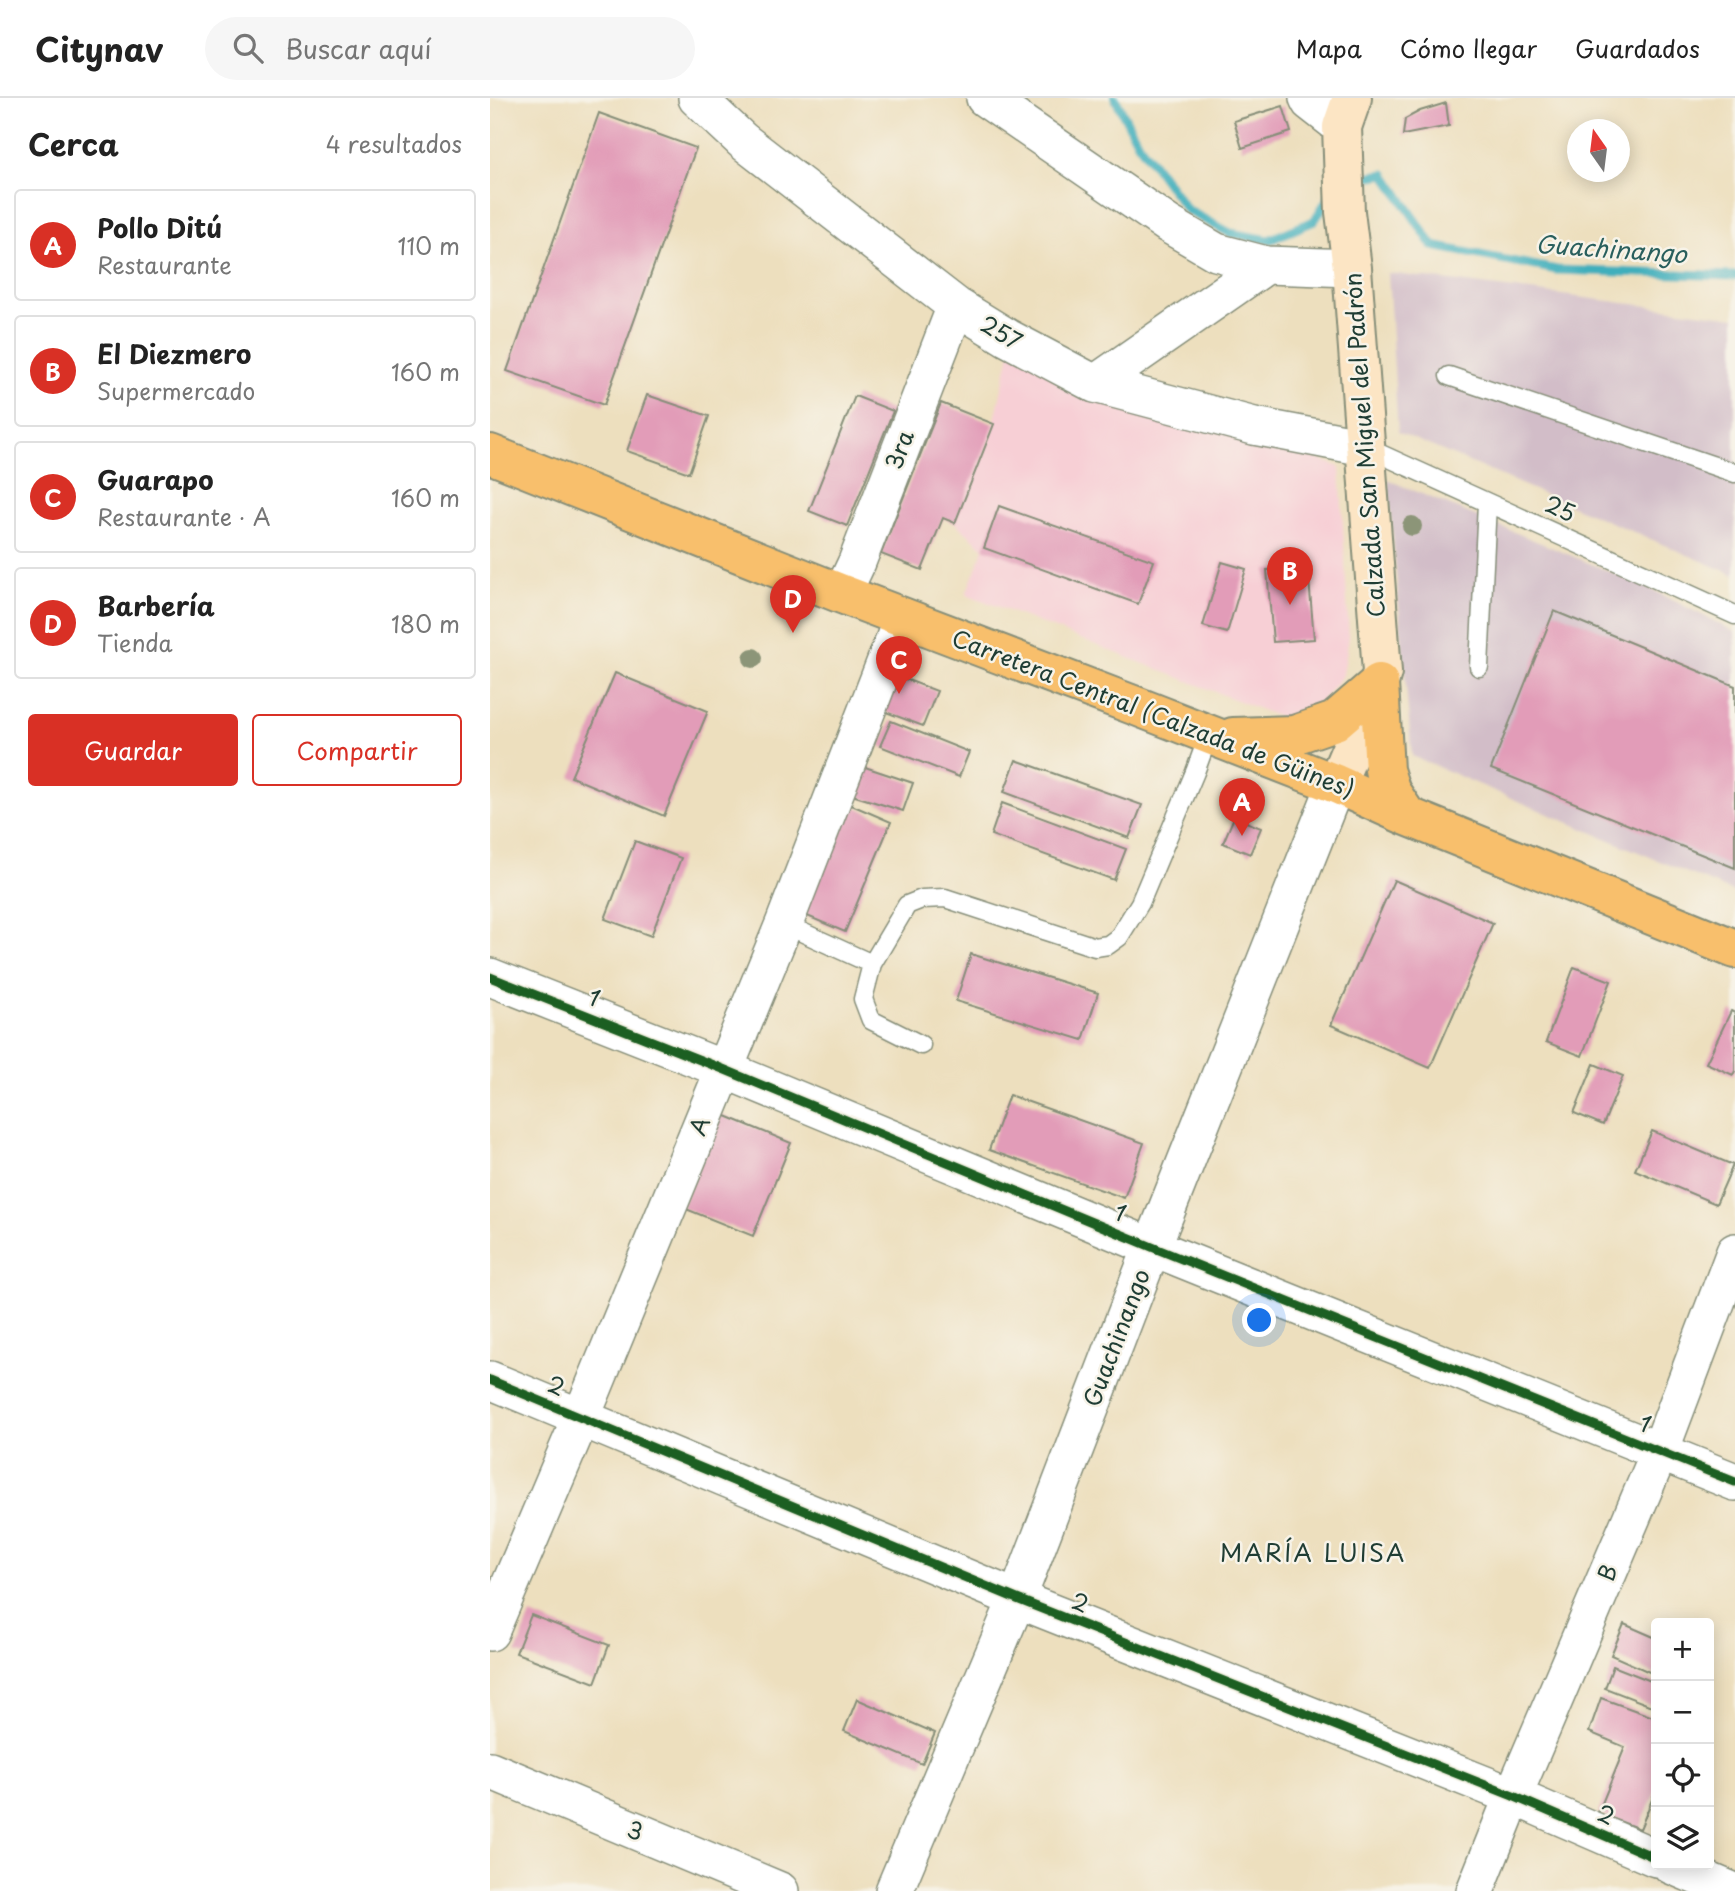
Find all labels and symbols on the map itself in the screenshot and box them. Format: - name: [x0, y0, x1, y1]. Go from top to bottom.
- north arrow: [1567, 119, 1630, 182]
- water label: Guachinango: [1534, 225, 1689, 271]
- street label: Calzada San Miguel del Padrón: [1334, 272, 1393, 619]
- street label: 257: [974, 306, 1029, 358]
- street label: 3ra: [875, 425, 922, 474]
- street label: 25: [1540, 485, 1582, 530]
- pin: B: [1267, 547, 1313, 605]
- pin: D: [770, 575, 816, 633]
- street label: Carretera Central (Calzada de Güines): [947, 619, 1360, 806]
- pin: C: [876, 636, 922, 694]
- pin: A: [1219, 778, 1265, 836]
- street label: 1: [583, 978, 606, 1015]
- street label: A: [679, 1111, 718, 1140]
- street label: 1: [1109, 1193, 1132, 1230]
- street label: Guachinango: [1073, 1263, 1158, 1411]
- your location: [1242, 1303, 1276, 1337]
- street label: 2: [542, 1365, 571, 1404]
- street label: 1: [1634, 1404, 1657, 1441]
- district label: MARÍA LUISA: [1220, 1534, 1406, 1570]
- street label: B: [1588, 1559, 1626, 1586]
- street label: 2: [1066, 1582, 1095, 1621]
- street label: 2: [1592, 1794, 1621, 1833]
- street label: 3: [622, 1811, 649, 1849]

